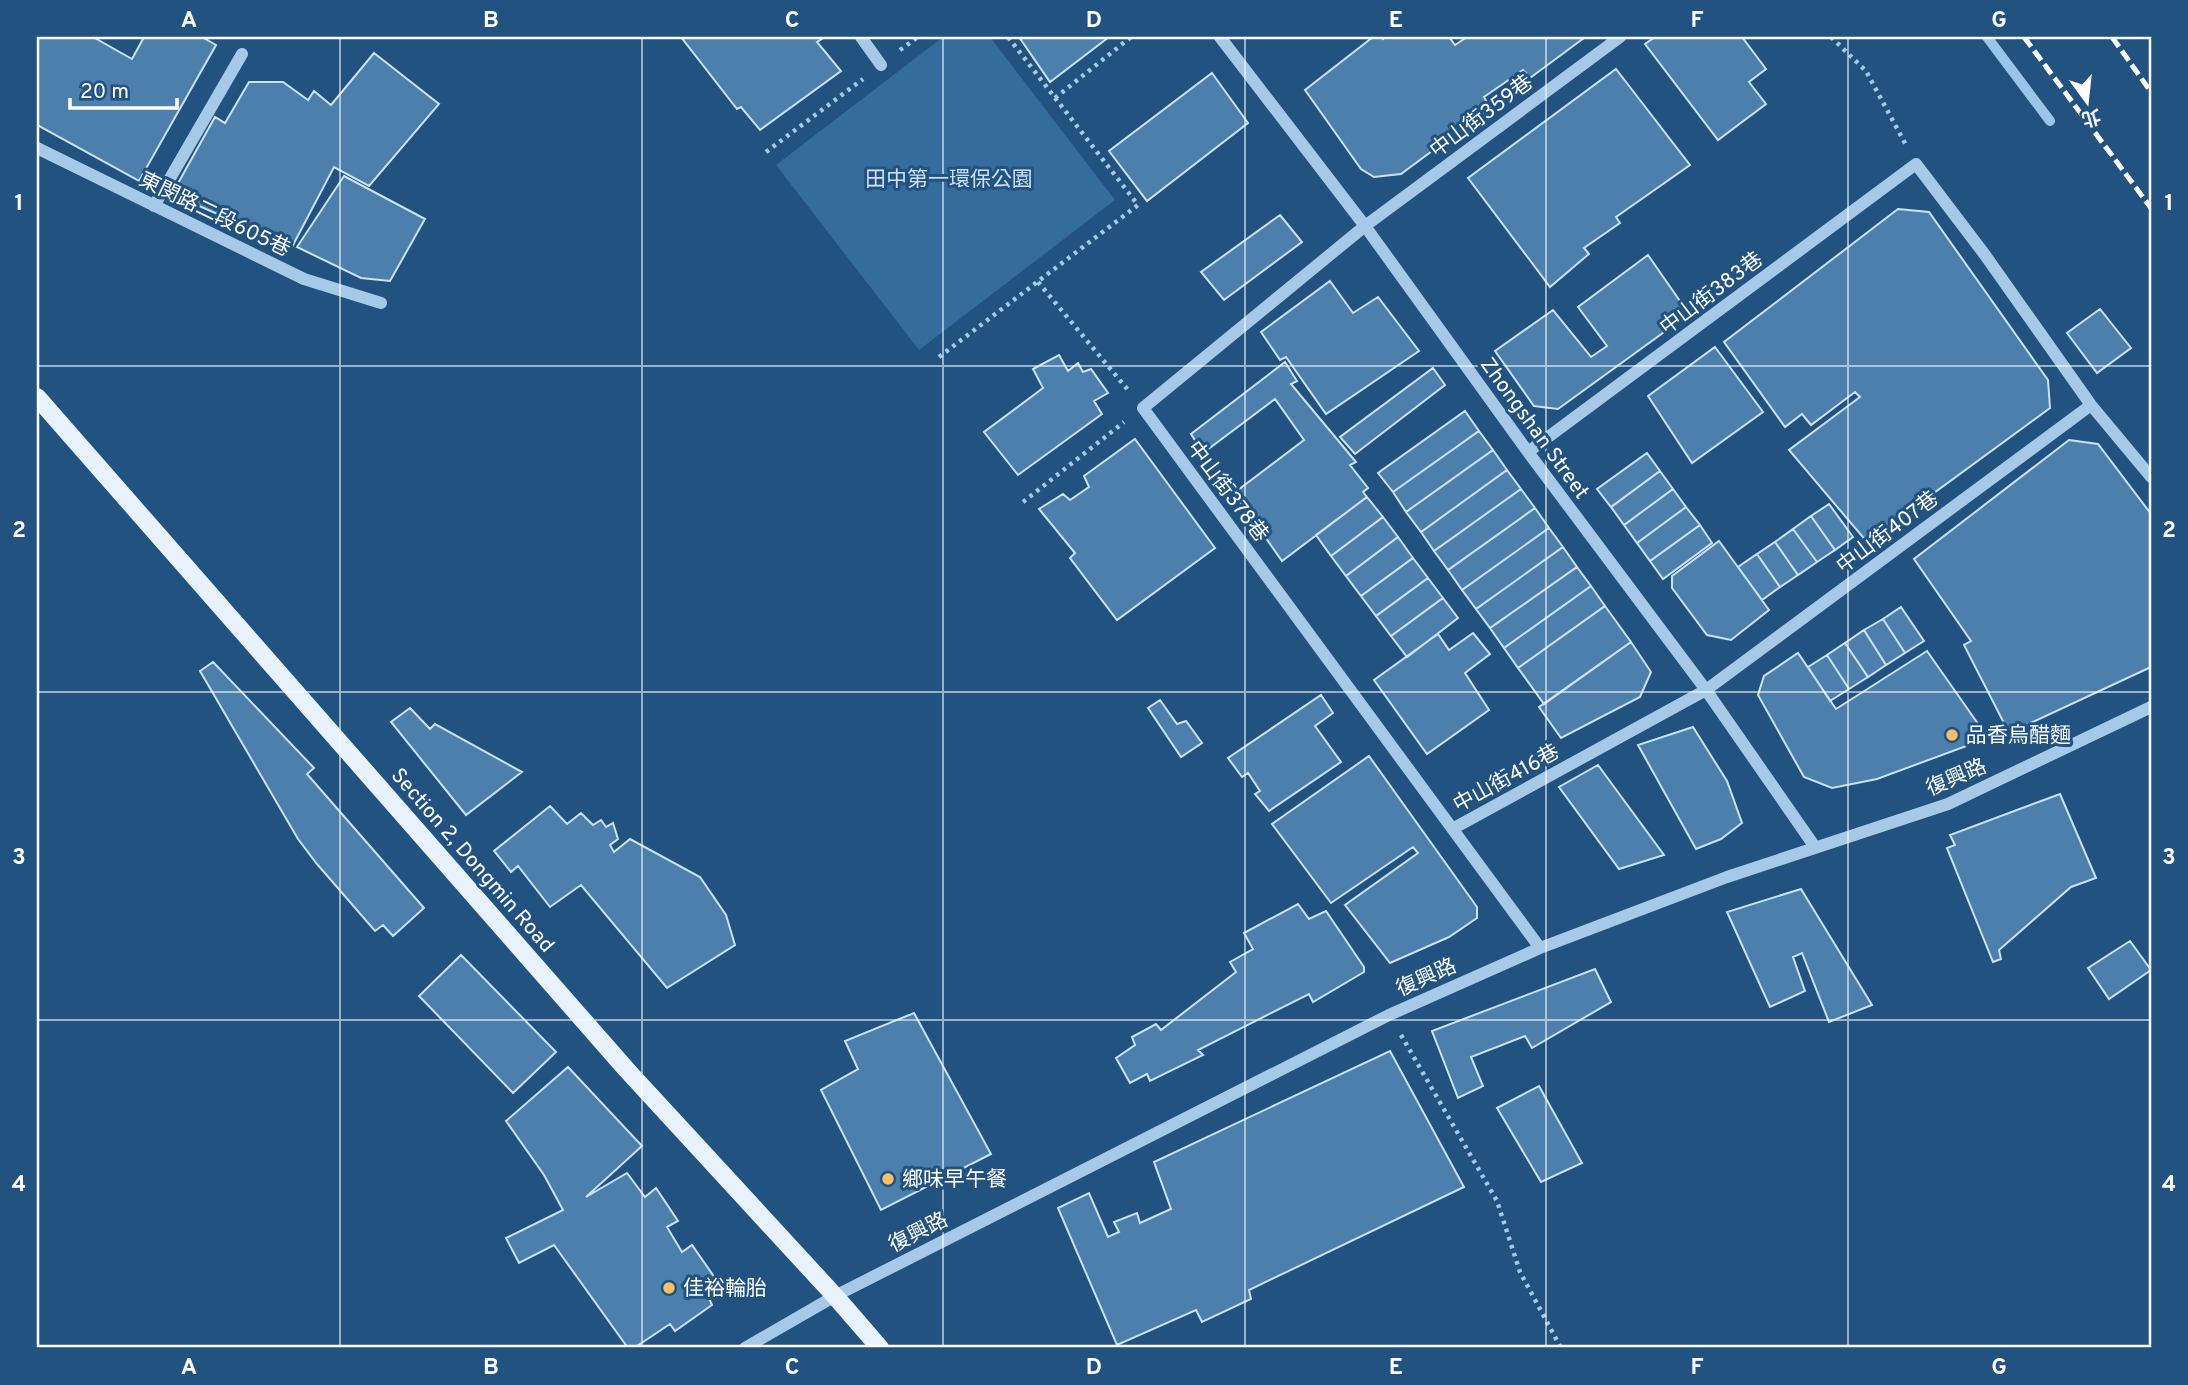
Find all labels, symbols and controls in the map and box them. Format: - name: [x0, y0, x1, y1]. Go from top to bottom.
- text: A: [181, 7, 197, 36]
- text: B: [483, 7, 499, 36]
- text: C: [785, 7, 799, 36]
- text: D: [1086, 7, 1102, 36]
- text: E: [1389, 7, 1403, 36]
- text: F: [1690, 7, 1704, 36]
- text: G: [1991, 7, 2007, 36]
- scale bar: [70, 66, 177, 110]
- north arrow: [2052, 66, 2122, 136]
- street label: 中山街359巷: [1425, 70, 1539, 165]
- text: 20 m: [80, 79, 129, 106]
- text: 北: [2079, 102, 2103, 131]
- street label: 東閔路二段605巷: [134, 167, 294, 264]
- park label: 田中第一環保公園: [865, 167, 1033, 194]
- text: 1: [14, 190, 24, 219]
- text: 1: [2164, 190, 2174, 219]
- street label: 中山街383巷: [1655, 247, 1769, 342]
- street label: Zhongshan Street: [1473, 353, 1594, 505]
- street label: 中山街378巷: [1180, 436, 1274, 548]
- street label: 中山街407巷: [1832, 486, 1944, 580]
- text: 2: [12, 517, 26, 546]
- text: 2: [2162, 517, 2176, 546]
- place label: 品香烏醋麵: [1966, 723, 2071, 750]
- marker: 品香烏醋麵: [1944, 727, 1960, 743]
- street label: 中山街416巷: [1449, 739, 1565, 820]
- street label: 復興路: [1922, 754, 1991, 803]
- street label: Section 2, Dongmin Road: [384, 763, 560, 959]
- text: 3: [12, 844, 26, 873]
- text: 3: [2162, 844, 2176, 873]
- street label: 復興路: [1392, 953, 1461, 1004]
- place label: 鄉味早午餐: [902, 1167, 1007, 1194]
- text: 4: [12, 1171, 26, 1200]
- marker: 鄉味早午餐: [880, 1171, 896, 1187]
- text: 4: [2162, 1171, 2176, 1200]
- street label: 復興路: [884, 1207, 953, 1260]
- place label: 佳裕輪胎: [683, 1276, 767, 1303]
- marker: 佳裕輪胎: [661, 1280, 677, 1296]
- text: A: [181, 1354, 197, 1383]
- text: B: [483, 1354, 499, 1383]
- text: C: [785, 1354, 799, 1383]
- text: D: [1086, 1354, 1102, 1383]
- text: E: [1389, 1354, 1403, 1383]
- text: F: [1690, 1354, 1704, 1383]
- text: G: [1991, 1354, 2007, 1383]

